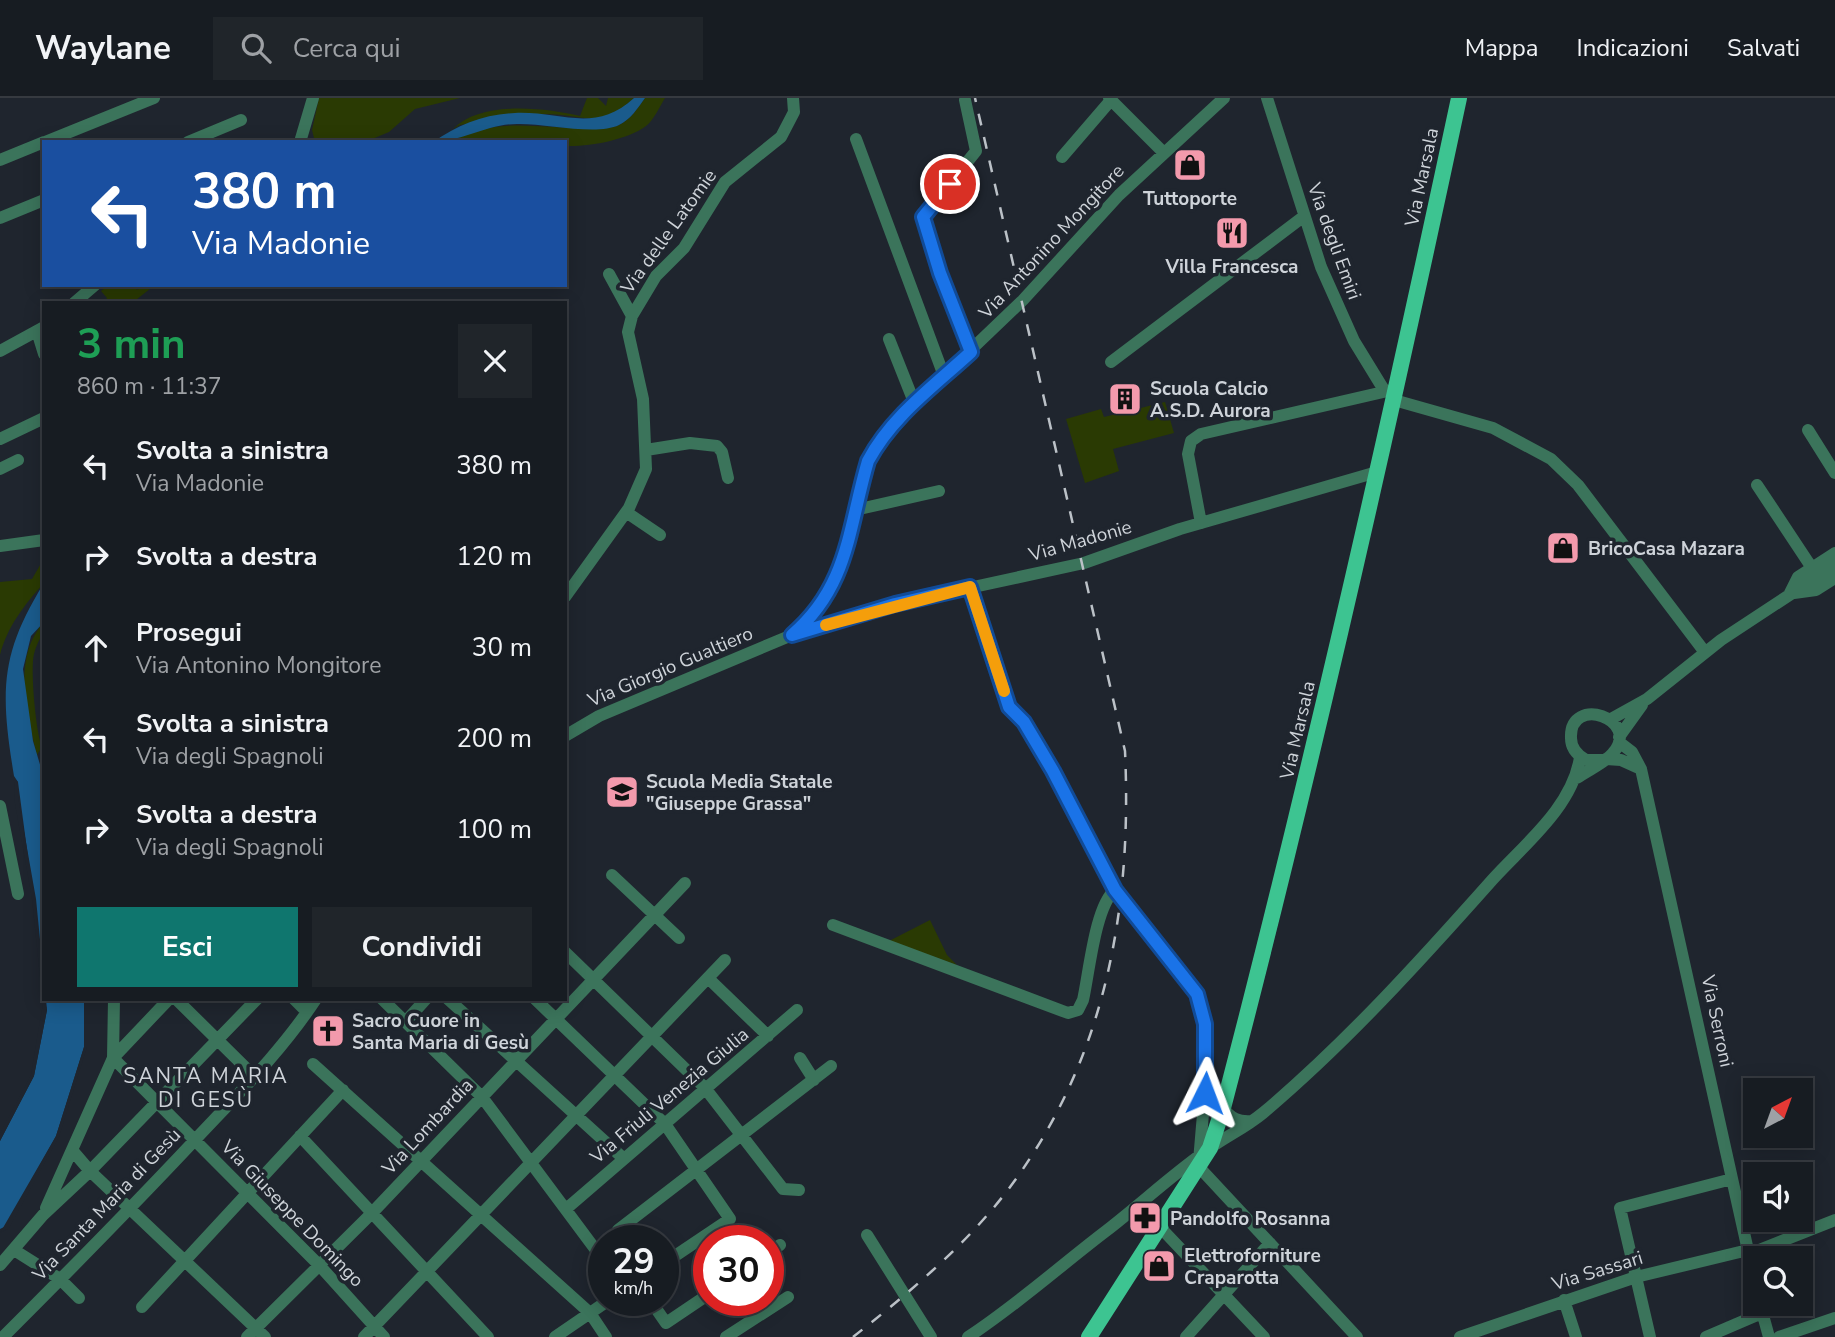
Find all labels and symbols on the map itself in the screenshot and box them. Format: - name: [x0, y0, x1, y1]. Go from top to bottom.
- street label: Via Marsala: [1399, 125, 1445, 230]
- shop icon: Tuttoporte: [1171, 146, 1209, 184]
- pin: [920, 154, 980, 214]
- street label: Via Antonino Mongitore: [972, 159, 1130, 325]
- street label: Via delle Latomie: [614, 164, 723, 300]
- street label: Via degli Emiri: [1301, 178, 1367, 303]
- place label: Tuttoporte: [1143, 186, 1237, 212]
- restaurant icon: Villa Francesca: [1213, 214, 1251, 252]
- place label: Villa Francesca: [1164, 254, 1299, 280]
- place label: Scuola Calcio A.S.D. Aurora: [1150, 376, 1271, 424]
- building icon: Scuola Calcio A.S.D. Aurora: [1106, 380, 1144, 418]
- street label: Via Madonie: [1025, 514, 1135, 568]
- shop icon: BricoCasa Mazara: [1544, 529, 1582, 567]
- place label: BricoCasa Mazara: [1588, 536, 1745, 562]
- street label: Via Giorgio Gualtiero: [583, 620, 757, 714]
- street label: Via Marsala: [1274, 678, 1322, 783]
- place label: Scuola Media Statale "Giuseppe Grassa": [646, 769, 833, 817]
- school or university icon: Scuola Media Statale "Giuseppe Grassa": [603, 773, 641, 811]
- street label: Via Serroni: [1694, 972, 1739, 1070]
- place label: Sacro Cuore in Santa Maria di Gesù: [352, 1008, 529, 1056]
- church icon: Sacro Cuore in Santa Maria di Gesù: [309, 1012, 347, 1050]
- street label: Via Friuli Venezia Giulia: [584, 1022, 754, 1170]
- position arrow: [1168, 1056, 1242, 1130]
- district label: SANTA MARIA DI GESÙ: [123, 1062, 289, 1114]
- street label: Via Lombardia: [376, 1073, 479, 1181]
- north arrow: [1743, 1078, 1813, 1148]
- street label: Via Santa Maria di Gesù: [26, 1123, 187, 1288]
- street label: Via Giuseppe Domingo: [214, 1134, 370, 1293]
- pharmacy icon: Pandolfo Rosanna: [1126, 1199, 1164, 1237]
- place label: Pandolfo Rosanna: [1170, 1206, 1330, 1232]
- speed limit sign: 30: [693, 1225, 784, 1316]
- place label: Elettroforniture Craparotta: [1184, 1243, 1321, 1291]
- street label: Via Sassari: [1548, 1245, 1646, 1297]
- shop icon: Elettroforniture Craparotta: [1140, 1247, 1178, 1285]

